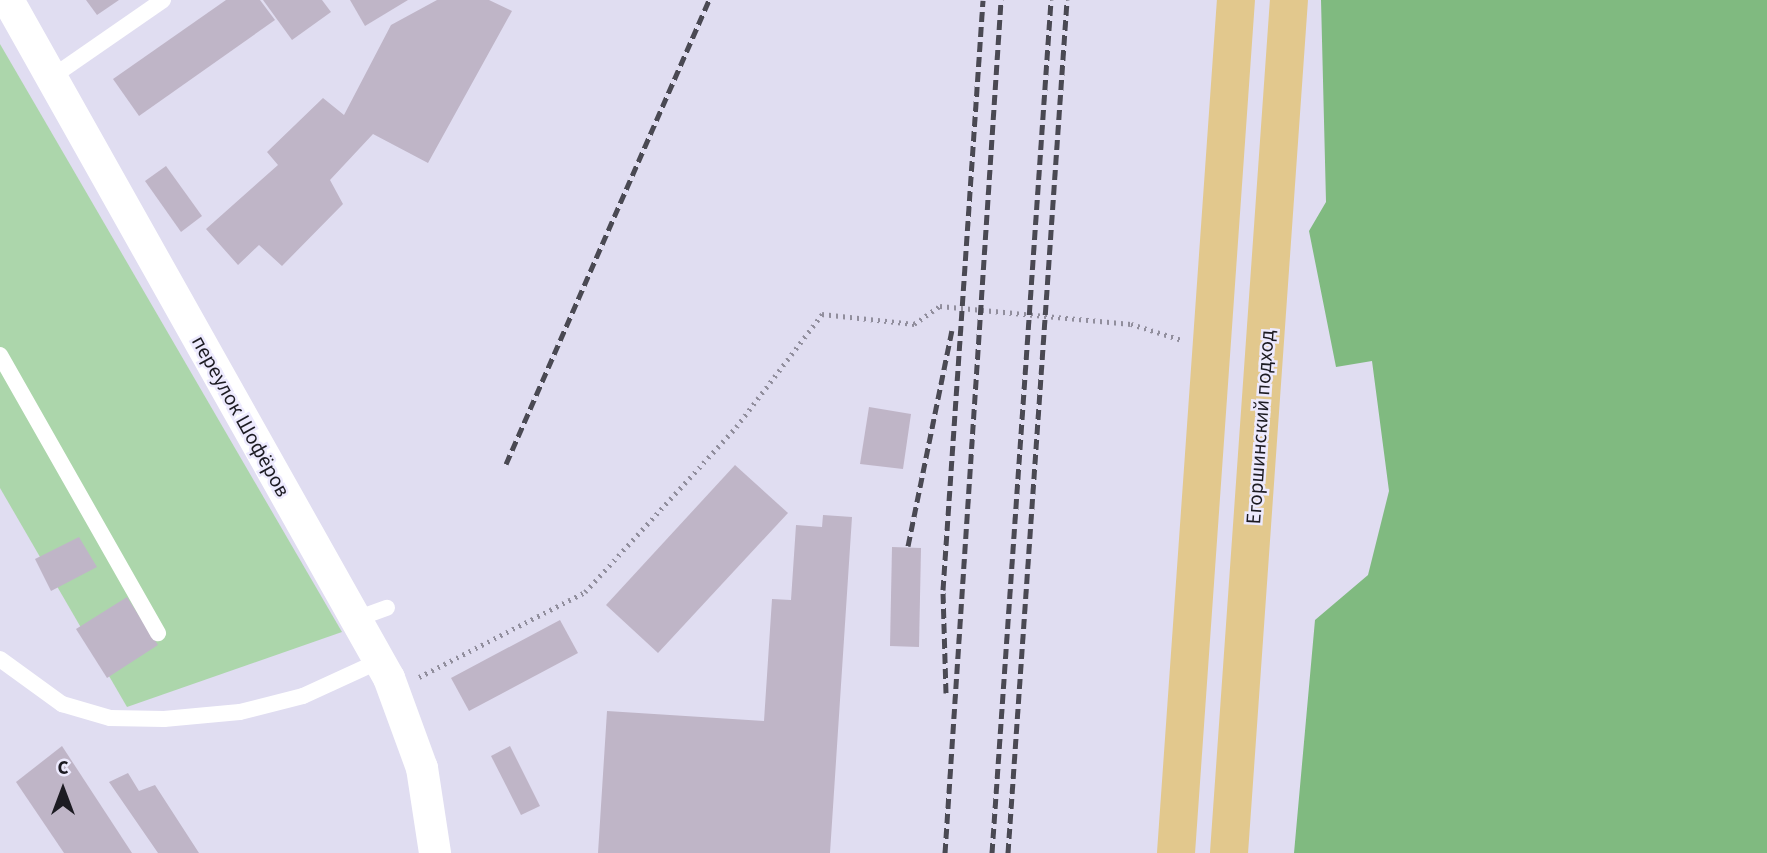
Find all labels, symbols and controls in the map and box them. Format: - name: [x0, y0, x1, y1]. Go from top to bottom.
- street label: Егоршинский подход: [1241, 329, 1279, 525]
- street label: переулок Шофёров: [186, 331, 296, 501]
- north arrow: [28, 755, 98, 825]
- text: С: [57, 755, 69, 782]

